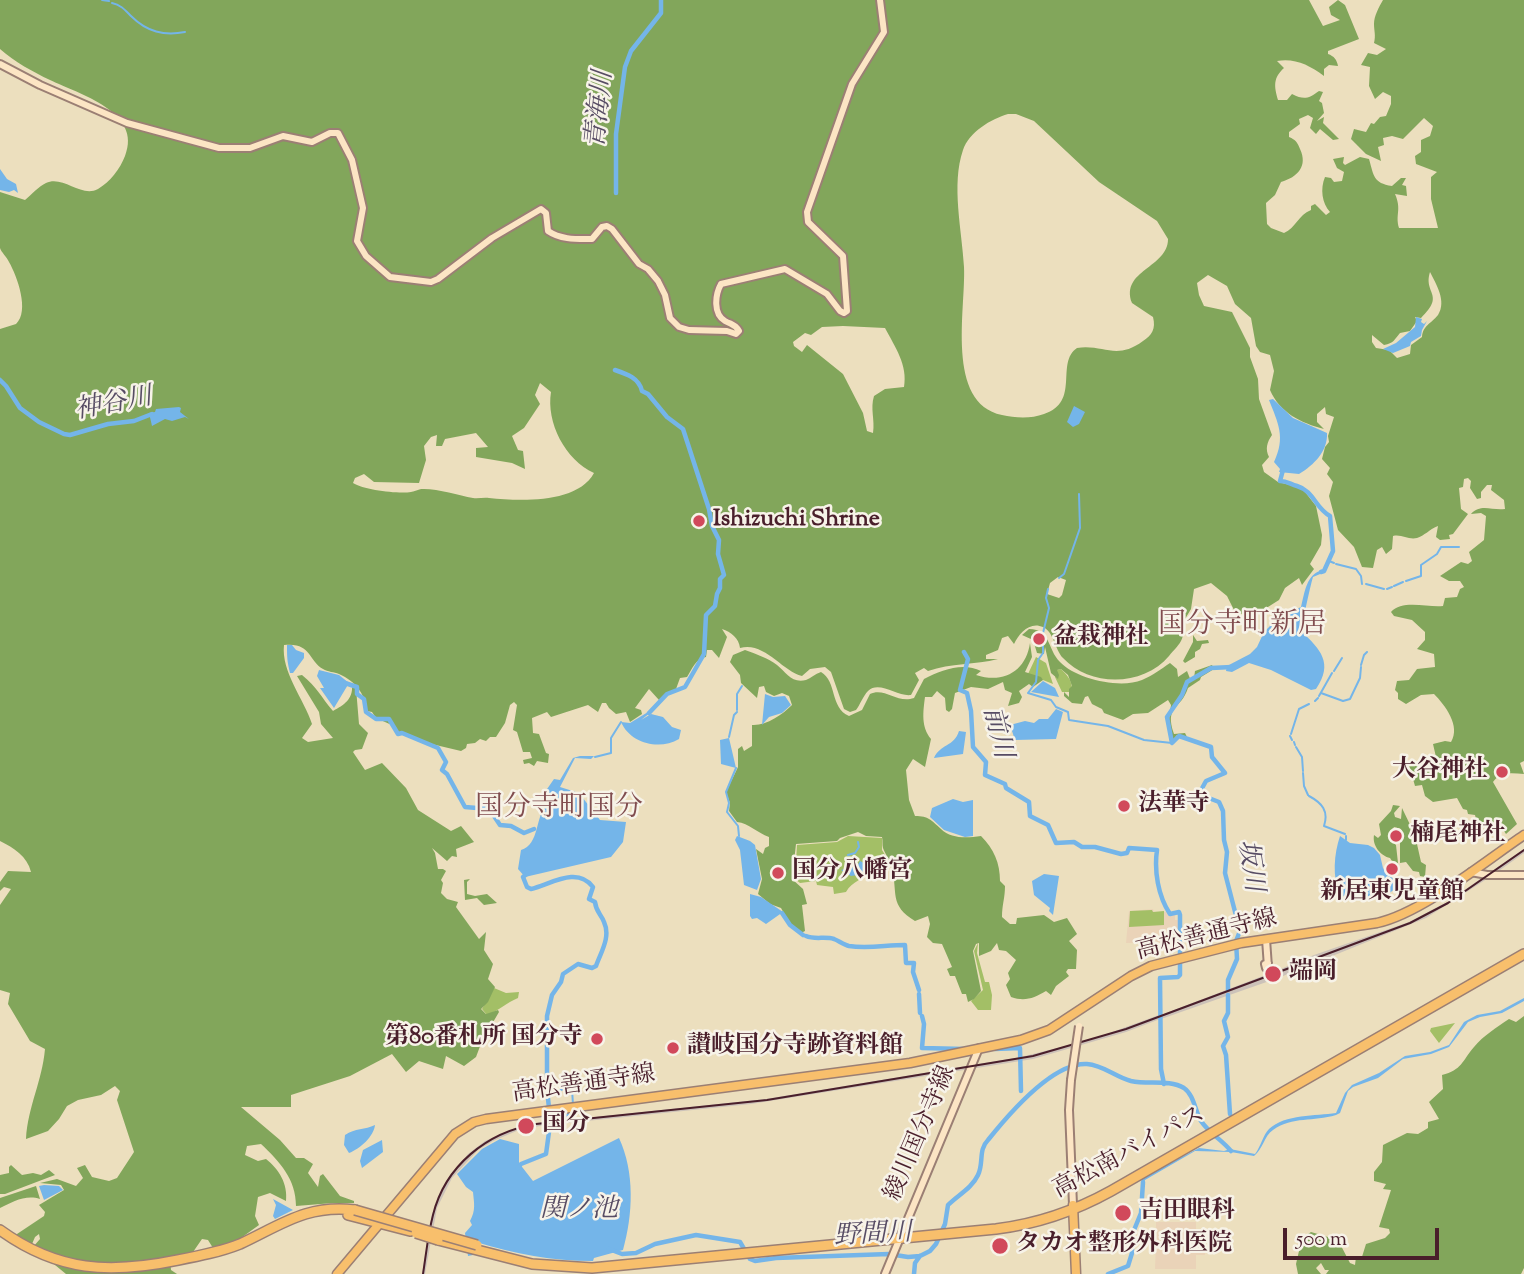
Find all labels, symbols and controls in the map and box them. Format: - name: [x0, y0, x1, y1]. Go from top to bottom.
- water label: 青海川: [582, 70, 622, 150]
- water label: 神谷川: [73, 383, 155, 429]
- place label: Ishizuchi Shrine: [713, 507, 880, 535]
- marker: Ishizuchi Shrine: [691, 513, 707, 529]
- district label: 国分寺町新居: [1158, 610, 1326, 644]
- place label: 盆栽神社: [1053, 625, 1149, 653]
- marker: 盆栽神社: [1031, 631, 1047, 647]
- water label: 前川: [974, 704, 1016, 762]
- place label: 大谷神社: [1392, 758, 1488, 786]
- marker: 大谷神社: [1494, 764, 1510, 780]
- place label: 法華寺: [1138, 792, 1210, 820]
- district label: 国分寺町国分: [475, 793, 643, 827]
- marker: 法華寺: [1116, 798, 1132, 814]
- place label: 楠尾神社: [1410, 822, 1506, 850]
- marker: 楠尾神社: [1388, 828, 1404, 844]
- water label: 坂川: [1229, 838, 1267, 894]
- place label: 国分八幡宮: [792, 859, 912, 887]
- marker: 新居東児童館: [1384, 861, 1400, 877]
- marker: 国分八幡宮: [770, 865, 786, 881]
- place label: 新居東児童館: [1320, 880, 1464, 908]
- street label: 高松善通寺線: [1134, 906, 1280, 968]
- place label: 端岡: [1289, 960, 1337, 988]
- marker: 端岡: [1263, 964, 1283, 984]
- place label: 第80番札所 国分寺: [385, 1025, 583, 1053]
- marker: 第80番札所 国分寺: [589, 1031, 605, 1047]
- place label: 讃岐国分寺跡資料館: [687, 1034, 903, 1062]
- marker: 讃岐国分寺跡資料館: [665, 1040, 681, 1056]
- street label: 高松善通寺線: [511, 1062, 657, 1110]
- street label: 綾川国分寺線: [881, 1062, 963, 1206]
- street label: 高松南バイパス: [1049, 1102, 1211, 1206]
- place label: 国分: [542, 1112, 590, 1140]
- marker: 国分: [516, 1116, 536, 1136]
- water label: 関ノ池: [540, 1196, 618, 1228]
- place label: 吉田眼科: [1139, 1199, 1235, 1227]
- marker: 吉田眼科: [1113, 1203, 1133, 1223]
- scale bar: [1286, 1214, 1442, 1258]
- water label: 野間川: [833, 1219, 913, 1255]
- text: 500 m: [1296, 1225, 1347, 1255]
- place label: タカオ整形外科医院: [1016, 1232, 1232, 1260]
- marker: タカオ整形外科医院: [990, 1236, 1010, 1256]

